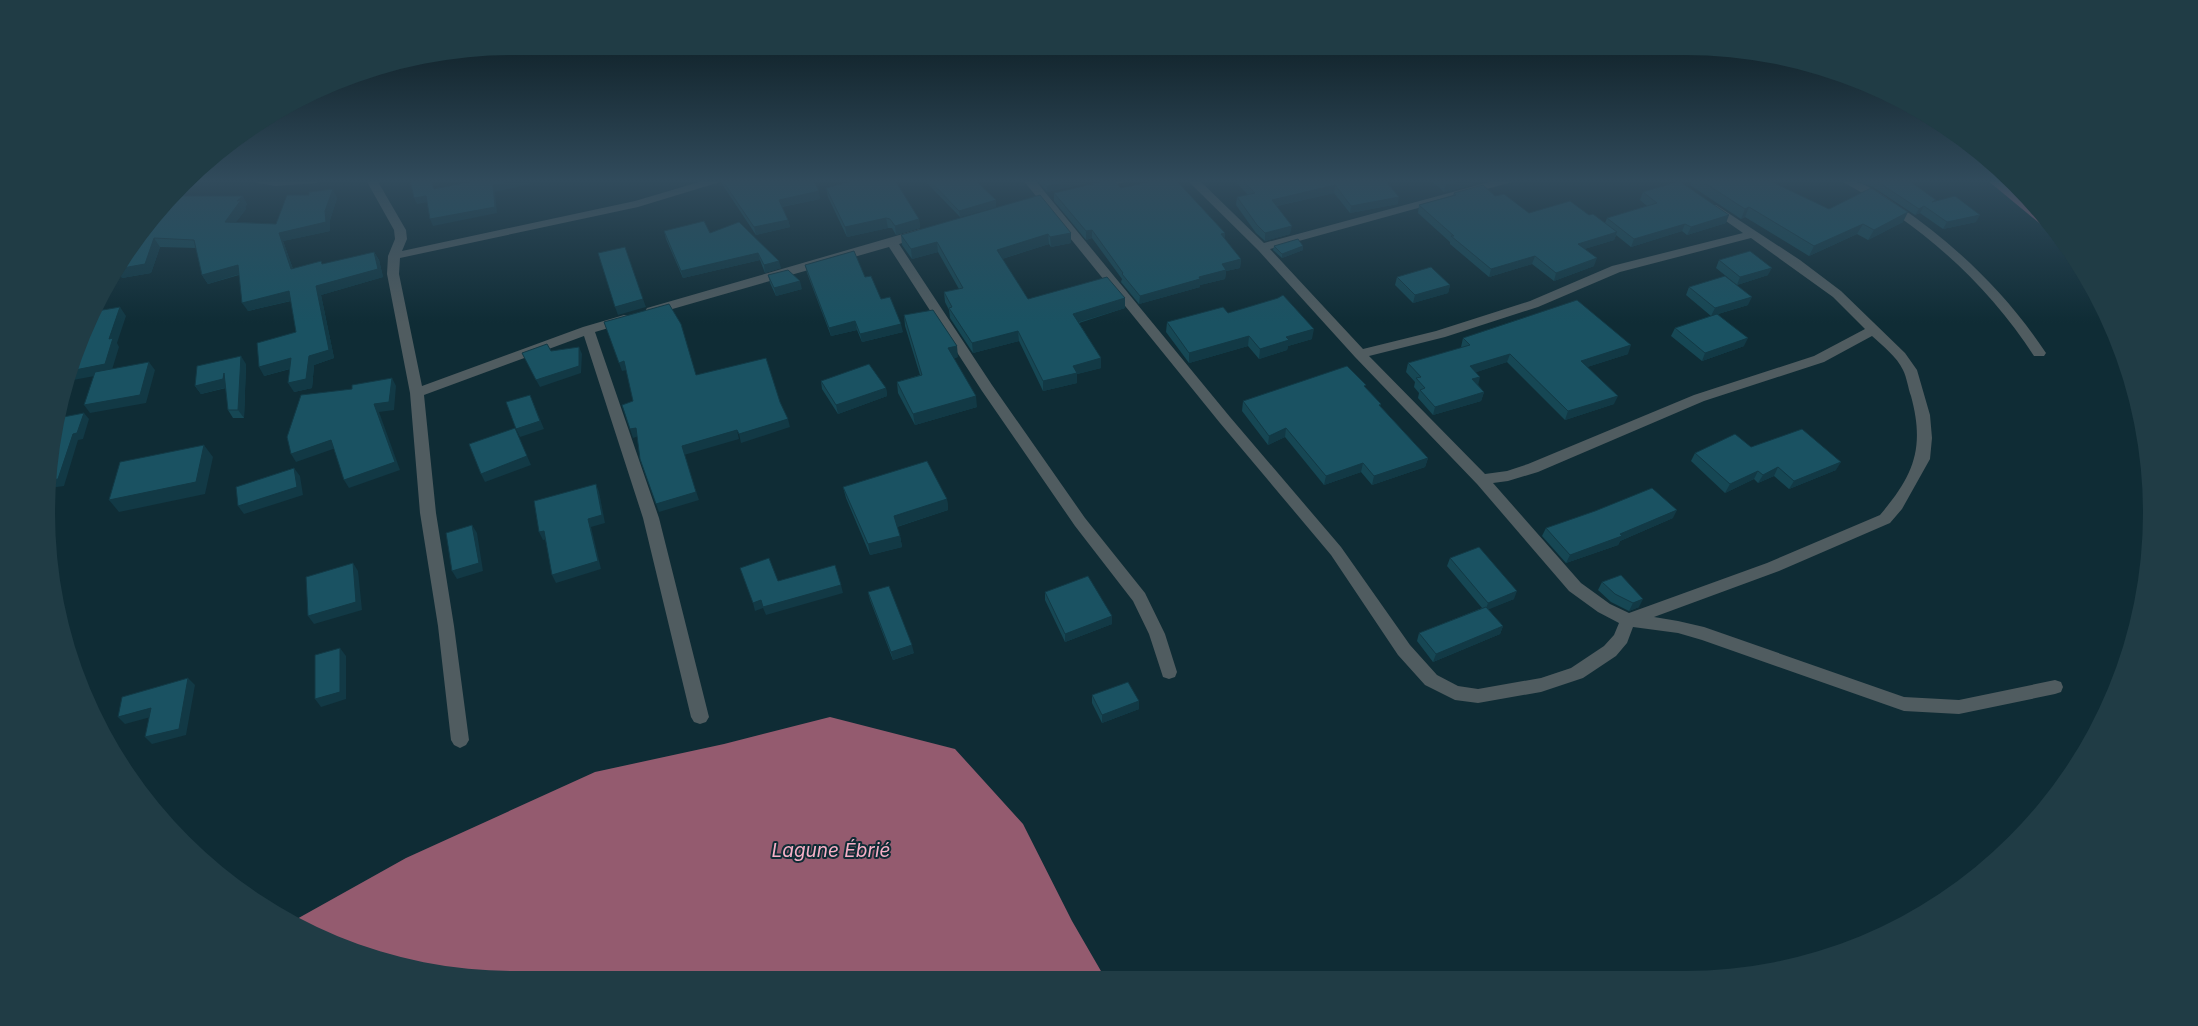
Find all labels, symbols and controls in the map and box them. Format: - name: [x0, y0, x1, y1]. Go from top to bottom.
- water label: Lagune Ébrié: [772, 839, 890, 862]

